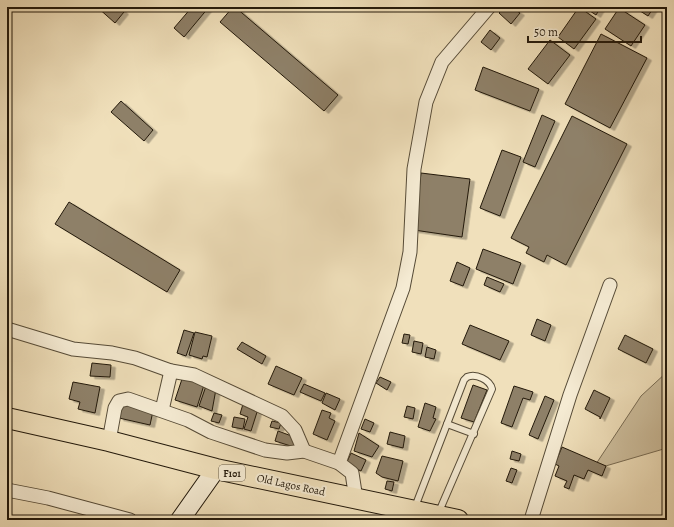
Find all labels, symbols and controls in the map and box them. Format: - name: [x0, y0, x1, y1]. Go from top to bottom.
- scale bar: [528, 18, 641, 44]
- text: 50 m: [534, 24, 558, 40]
- road number: F101: [219, 465, 245, 481]
- street label: Old Lagos Road: [255, 470, 327, 500]

